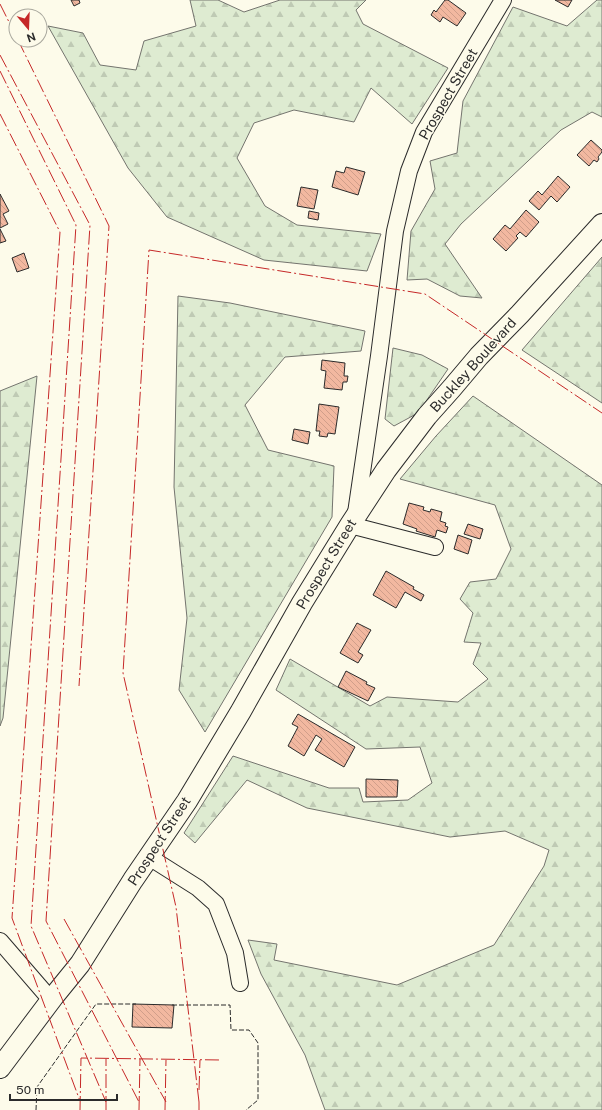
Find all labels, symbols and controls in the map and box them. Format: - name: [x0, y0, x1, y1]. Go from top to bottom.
- north arrow: [8, 8, 48, 48]
- text: N: [25, 30, 37, 45]
- street label: Prospect Street: [415, 46, 481, 142]
- street label: Buckley Boulevard: [427, 315, 519, 415]
- street label: Prospect Street: [293, 516, 359, 612]
- street label: Prospect Street: [124, 794, 194, 888]
- scale bar: [10, 1076, 117, 1102]
- text: 50 m: [16, 1083, 44, 1097]

